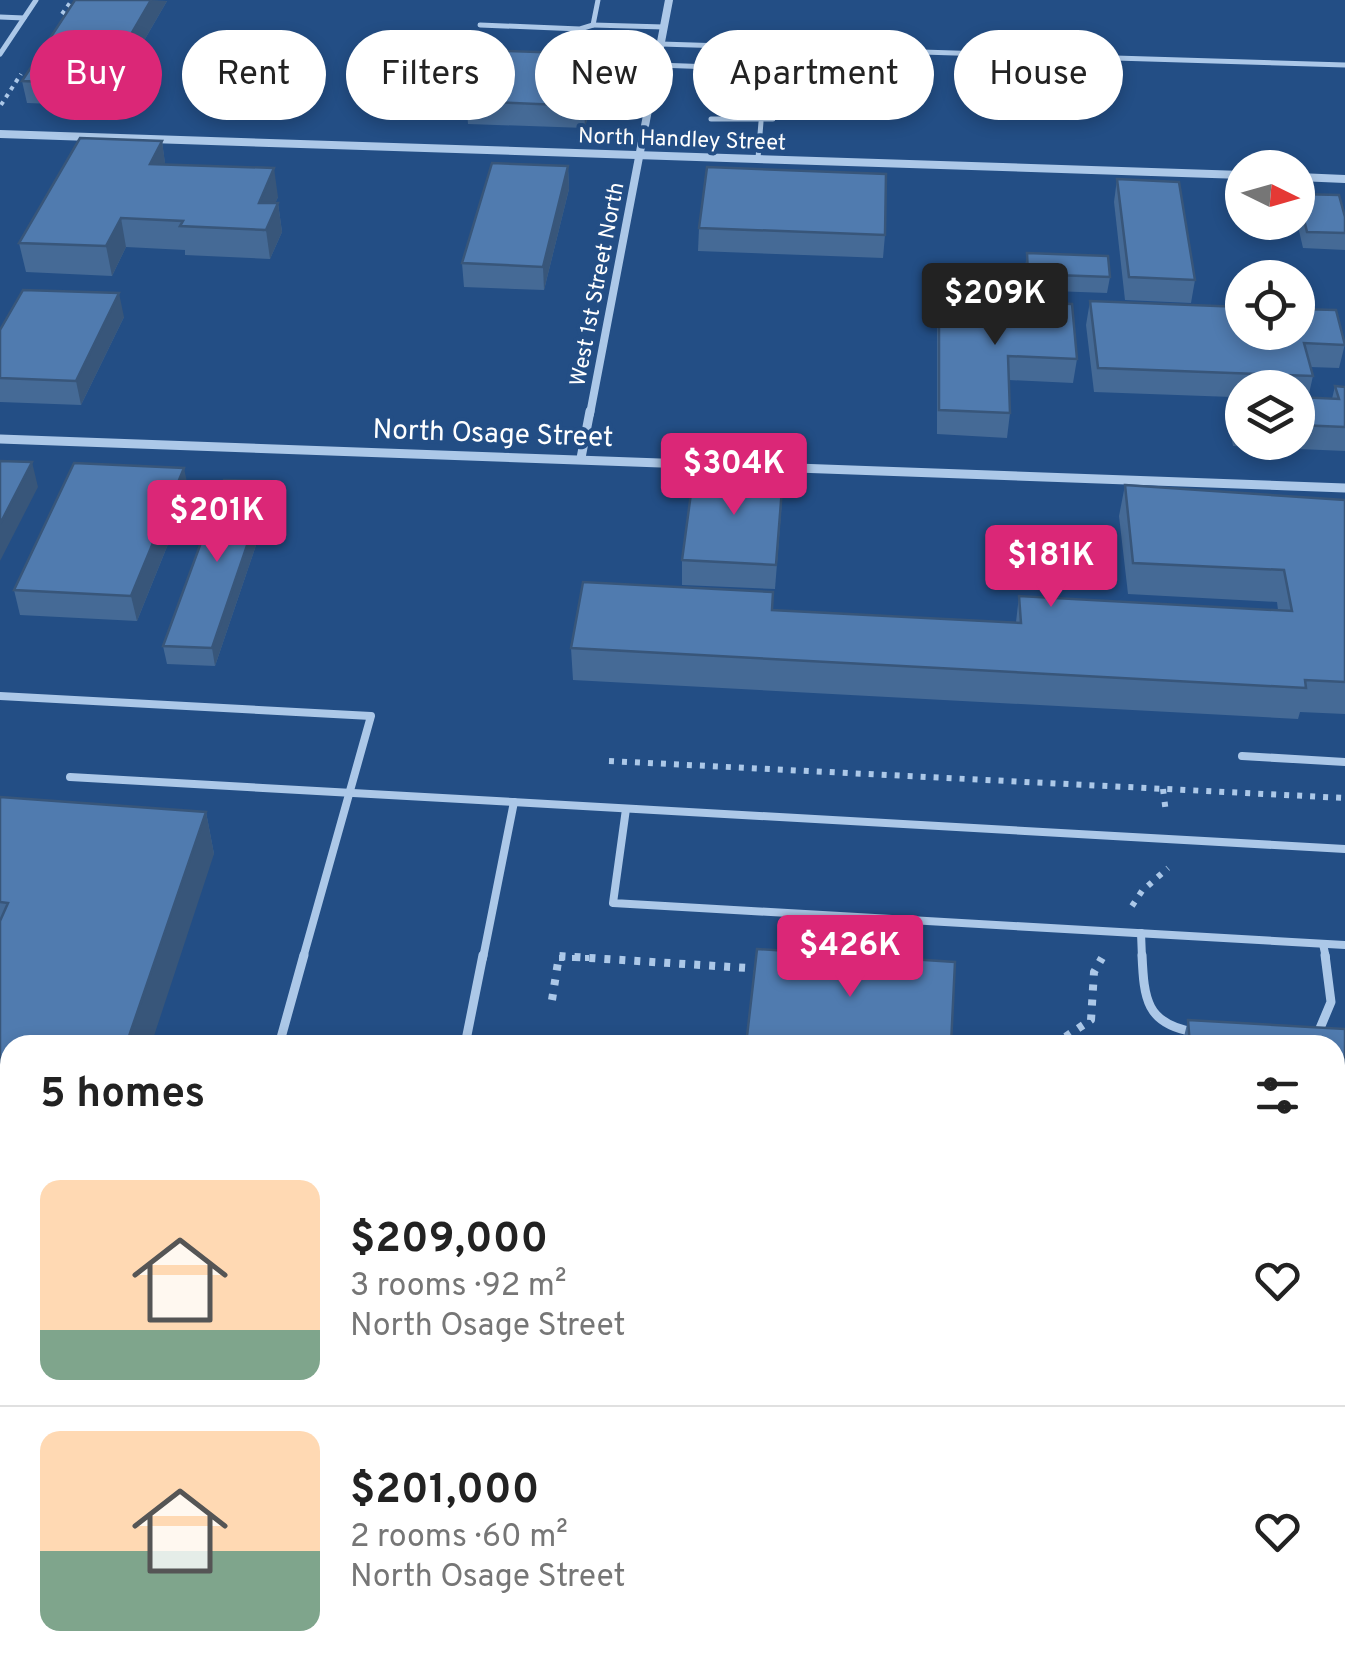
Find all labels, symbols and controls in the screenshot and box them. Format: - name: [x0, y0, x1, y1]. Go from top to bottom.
- chip: Buy: [30, 30, 162, 120]
- chip: Rent: [182, 30, 326, 120]
- chip: Filters: [346, 30, 515, 120]
- chip: New: [535, 30, 673, 120]
- chip: Apartment: [693, 30, 934, 120]
- chip: House: [954, 30, 1123, 120]
- street label: North Handley Street: [577, 123, 786, 158]
- north arrow: [1225, 150, 1315, 240]
- map controls: [1225, 150, 1315, 460]
- street label: West 1st Street North: [565, 180, 631, 389]
- button: locate: [1225, 260, 1315, 350]
- pin: $209K: [925, 263, 1065, 348]
- text: $209K: [944, 275, 1046, 315]
- button: layers: [1225, 370, 1315, 460]
- street label: North Osage Street: [372, 413, 614, 457]
- pin: $304K: [664, 433, 804, 518]
- text: $304K: [683, 445, 785, 485]
- pin: $201K: [147, 480, 287, 565]
- text: $201K: [169, 492, 265, 532]
- pin: $181K: [981, 525, 1121, 610]
- text: $181K: [1007, 537, 1095, 577]
- pin: $426K: [780, 915, 920, 1000]
- text: $426K: [799, 927, 901, 967]
- icon: filters: [1250, 1068, 1305, 1123]
- text: 5 homes: [40, 1069, 205, 1122]
- text: $209,000: [350, 1214, 548, 1267]
- icon: home: [120, 1220, 240, 1340]
- icon: heart: [1250, 1253, 1305, 1308]
- text: 3 rooms · 92 m²: [350, 1267, 567, 1307]
- text: North Osage Street: [350, 1307, 626, 1347]
- text: $201,000: [350, 1465, 539, 1518]
- icon: home: [120, 1471, 240, 1591]
- icon: heart: [1250, 1504, 1305, 1559]
- text: 2 rooms · 60 m²: [350, 1518, 568, 1558]
- text: North Osage Street: [350, 1558, 626, 1598]

